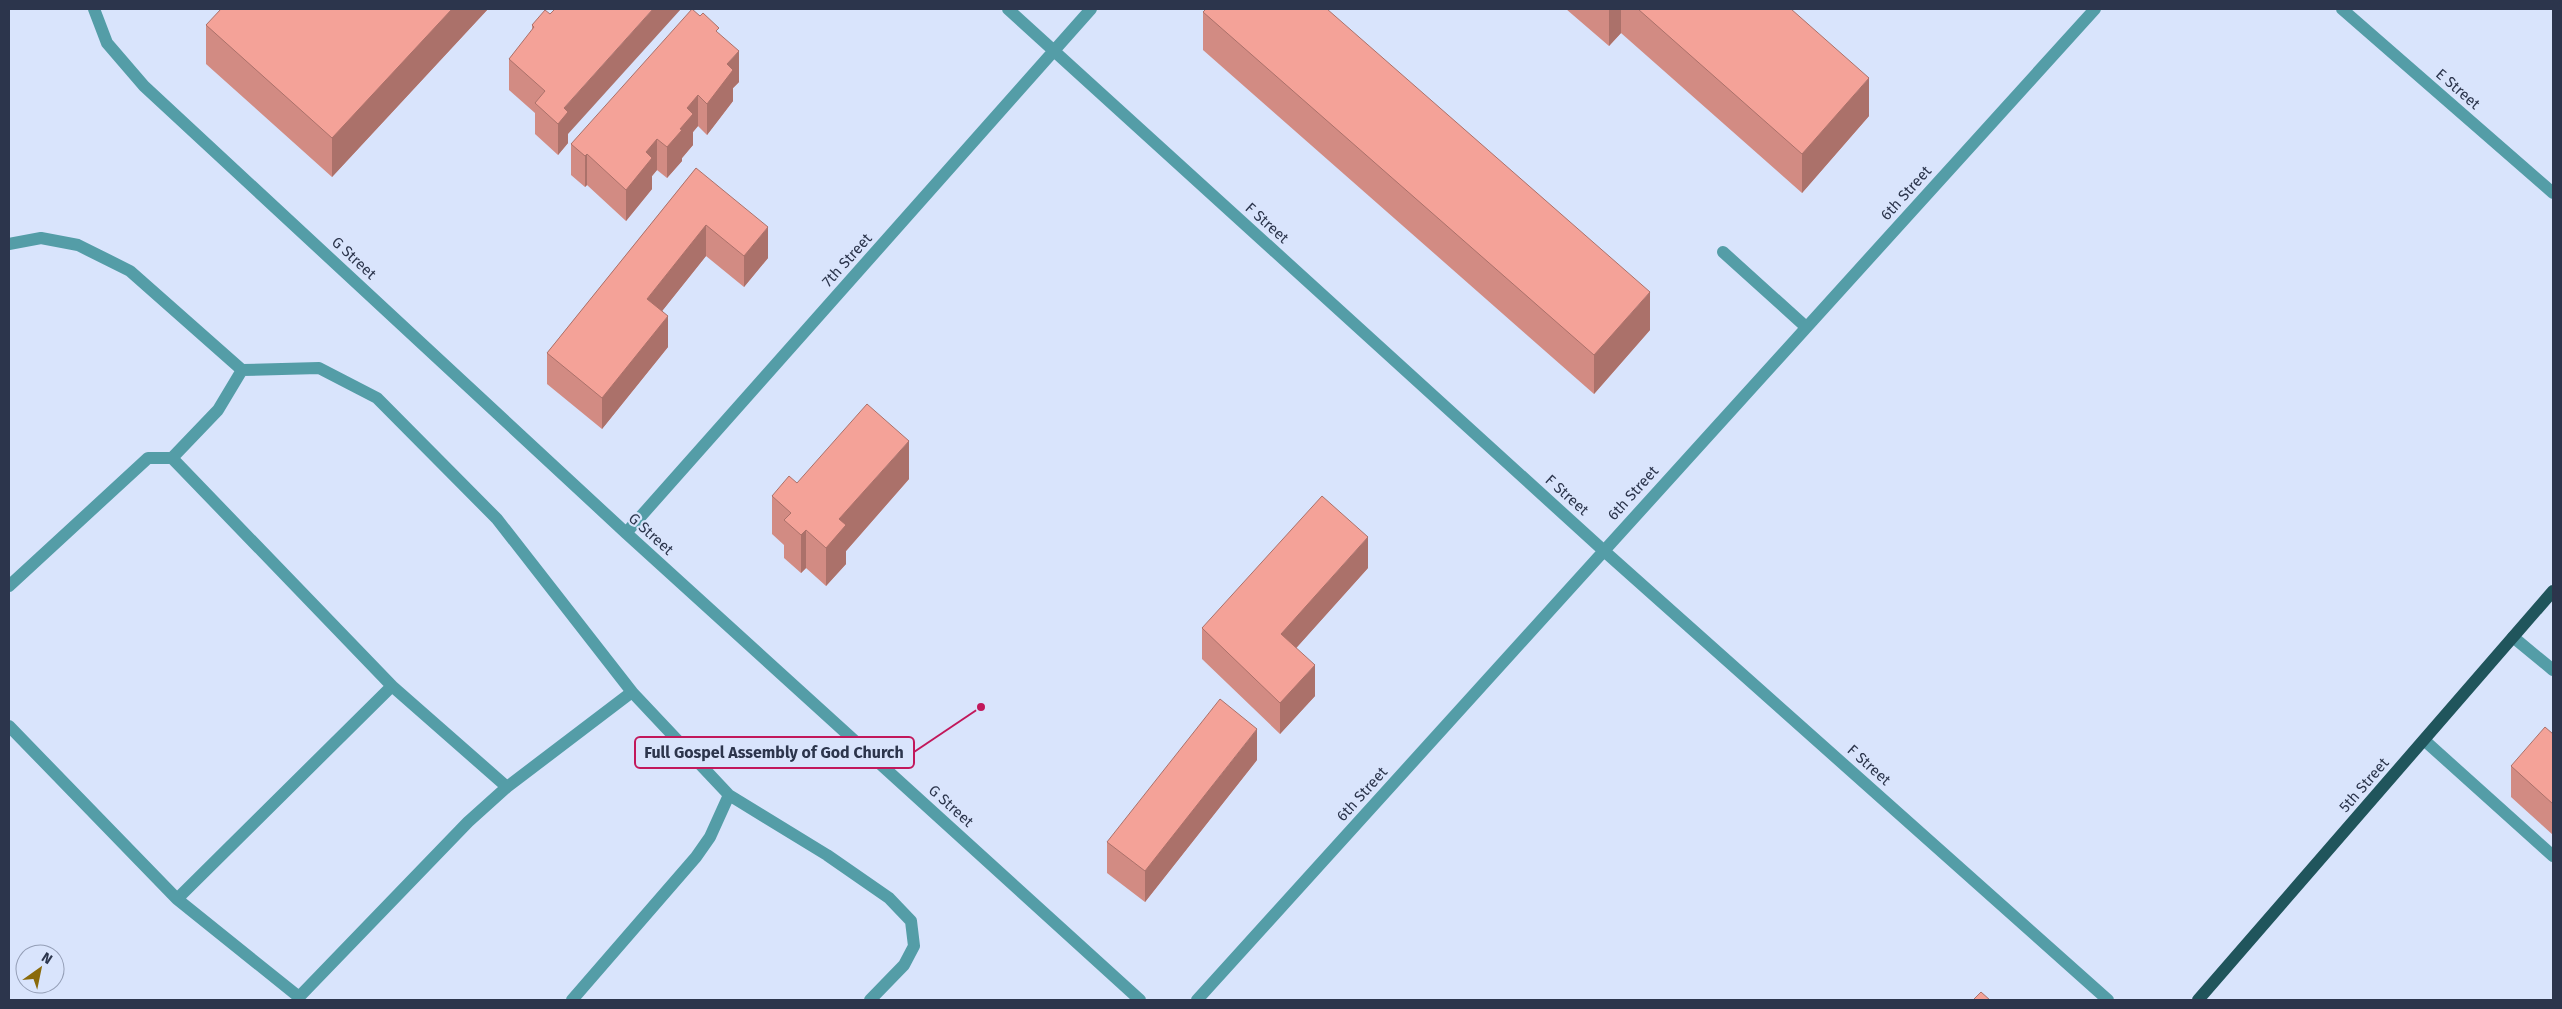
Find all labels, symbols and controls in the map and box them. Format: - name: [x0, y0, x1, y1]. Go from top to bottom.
- street label: E Street: [2432, 65, 2484, 113]
- street label: 6th Street: [1877, 162, 1935, 224]
- street label: F Street: [1242, 199, 1293, 247]
- street label: 7th Street: [818, 229, 876, 290]
- street label: G Street: [328, 233, 380, 283]
- street label: 6th Street: [1604, 462, 1662, 524]
- street label: F Street: [1542, 471, 1593, 519]
- street label: G Street: [625, 509, 678, 559]
- callout: Full Gospel Assembly of God Church: [635, 737, 914, 768]
- street label: F Street: [1844, 741, 1895, 789]
- text: Full Gospel Assembly of God Church: [644, 743, 904, 762]
- street label: 5th Street: [2335, 754, 2393, 816]
- street label: 6th Street: [1333, 763, 1391, 825]
- street label: G Street: [925, 781, 978, 831]
- north arrow: [15, 944, 65, 994]
- text: N: [38, 949, 55, 968]

